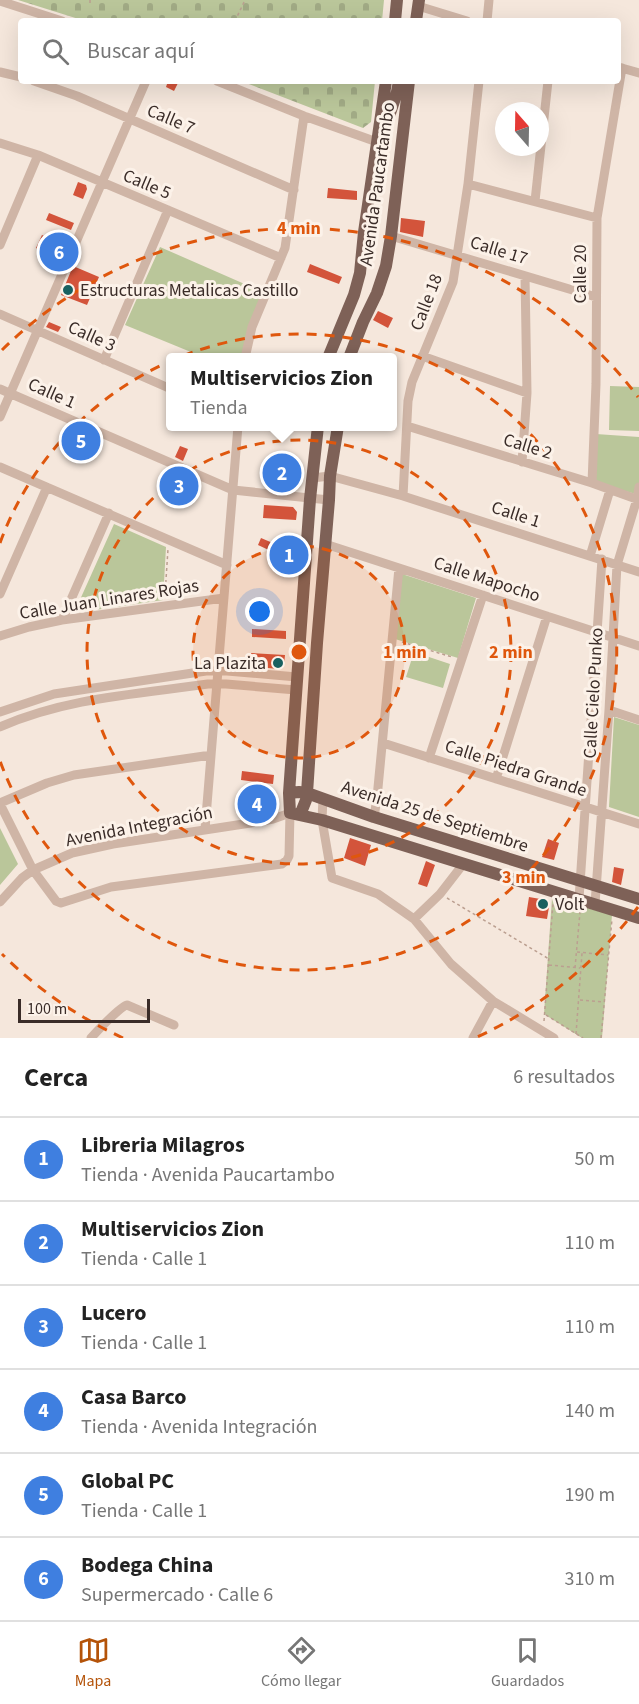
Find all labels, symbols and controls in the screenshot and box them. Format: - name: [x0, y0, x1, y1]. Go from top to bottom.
- search box: [18, 18, 621, 84]
- icon: search: [39, 35, 72, 68]
- text: Buscar aquí: [87, 35, 195, 67]
- street label: Calle 7: [143, 98, 199, 141]
- street label: Avenida Paucartambo: [354, 101, 401, 267]
- north arrow: [495, 102, 549, 156]
- street label: Calle 5: [119, 163, 175, 206]
- text: 4 min: [277, 216, 321, 241]
- pin: 6: [40, 230, 78, 274]
- street label: Calle 17: [467, 230, 531, 271]
- street label: Calle 20: [568, 244, 593, 303]
- street label: Calle 18: [404, 270, 449, 334]
- place label: Estructuras Metalicas Castillo: [80, 278, 299, 303]
- marker: Estructuras Metalicas Castillo: [61, 283, 75, 297]
- street label: Calle 3: [64, 315, 120, 358]
- popup: [166, 353, 397, 431]
- text: Multiservicios Zion: [190, 362, 373, 394]
- street label: Calle 1: [24, 372, 80, 415]
- text: Tienda: [190, 394, 248, 422]
- pin: 5: [62, 418, 100, 464]
- street label: Calle 2: [500, 427, 555, 466]
- pin: 2: [262, 450, 302, 496]
- pin: 3: [160, 464, 198, 508]
- street label: Calle 1: [488, 495, 543, 534]
- pin: 1: [270, 532, 308, 578]
- street label: Calle Mapocho: [430, 550, 543, 608]
- street label: Calle Juan Linares Rojas: [18, 573, 200, 626]
- your location: [245, 597, 274, 626]
- street label: Calle Cielo Punko: [578, 627, 609, 759]
- text: 1 min: [383, 640, 427, 665]
- text: 2 min: [489, 640, 533, 665]
- centre of rings: [289, 642, 309, 662]
- place label: La Plazita: [194, 651, 266, 676]
- marker: La Plazita: [271, 656, 285, 670]
- street label: Calle Piedra Grande: [442, 734, 590, 803]
- street label: Avenida 25 de Septiembre: [338, 774, 532, 859]
- pin: 4: [238, 782, 276, 826]
- street label: Avenida Integración: [63, 800, 215, 853]
- text: 3 min: [502, 865, 546, 890]
- place label: Volt: [555, 892, 584, 917]
- marker: Volt: [536, 897, 550, 911]
- scale bar: [18, 996, 150, 1024]
- text: 100 m: [27, 998, 67, 1020]
- text: Cerca: [24, 1059, 88, 1096]
- text: 6 resultados: [513, 1063, 615, 1091]
- text: Libreria Milagros: [81, 1129, 245, 1161]
- text: 1: [38, 1145, 49, 1173]
- text: 50 m: [575, 1145, 615, 1173]
- text: Tienda · Avenida Paucartambo: [81, 1161, 335, 1189]
- text: Multiservicios Zion: [81, 1213, 264, 1245]
- text: 2: [38, 1229, 49, 1257]
- text: 110 m: [565, 1229, 615, 1257]
- text: Tienda · Calle 1: [81, 1245, 207, 1273]
- text: Lucero: [81, 1297, 147, 1329]
- text: 3: [38, 1313, 49, 1341]
- text: 110 m: [565, 1313, 615, 1341]
- text: Tienda · Calle 1: [81, 1329, 207, 1357]
- text: Casa Barco: [81, 1381, 186, 1413]
- text: 4: [38, 1397, 49, 1425]
- text: 140 m: [565, 1397, 615, 1425]
- text: Tienda · Avenida Integración: [81, 1413, 317, 1441]
- text: Global PC: [81, 1465, 174, 1497]
- text: 5: [38, 1481, 49, 1509]
- text: 190 m: [565, 1481, 615, 1509]
- text: Tienda · Calle 1: [81, 1497, 207, 1525]
- text: Bodega China: [81, 1549, 213, 1581]
- text: 6: [38, 1565, 49, 1593]
- text: 310 m: [565, 1565, 615, 1593]
- text: Supermercado · Calle 6: [81, 1581, 273, 1609]
- tab: Mapa: [75, 1634, 111, 1692]
- tab: Cómo llegar: [261, 1634, 341, 1692]
- tab: Guardados: [491, 1634, 564, 1692]

